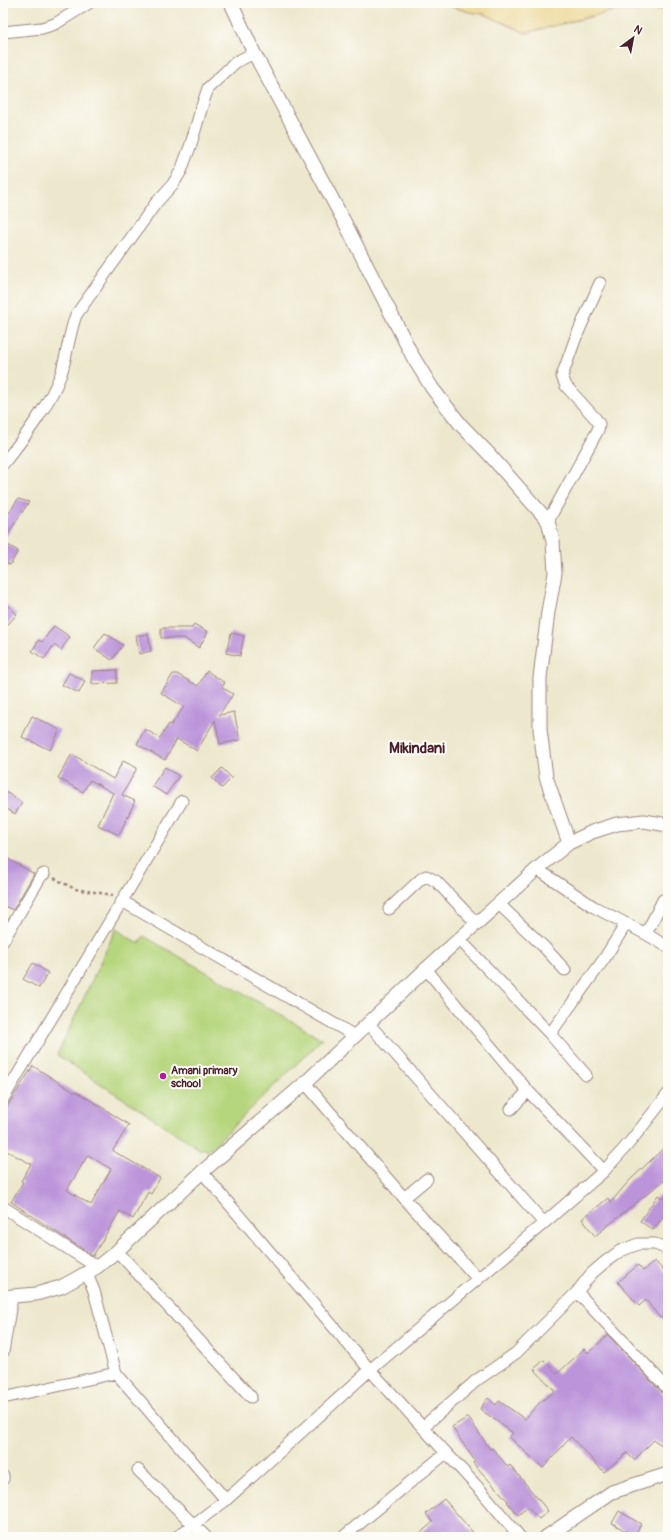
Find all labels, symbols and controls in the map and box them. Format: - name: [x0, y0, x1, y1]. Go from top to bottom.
- north arrow: [613, 18, 653, 58]
- text: N: [631, 22, 645, 38]
- district label: Mikindani: [389, 739, 445, 758]
- place label: Amani primary school: [171, 1064, 238, 1090]
- marker: Amani primary school: [158, 1071, 168, 1081]

